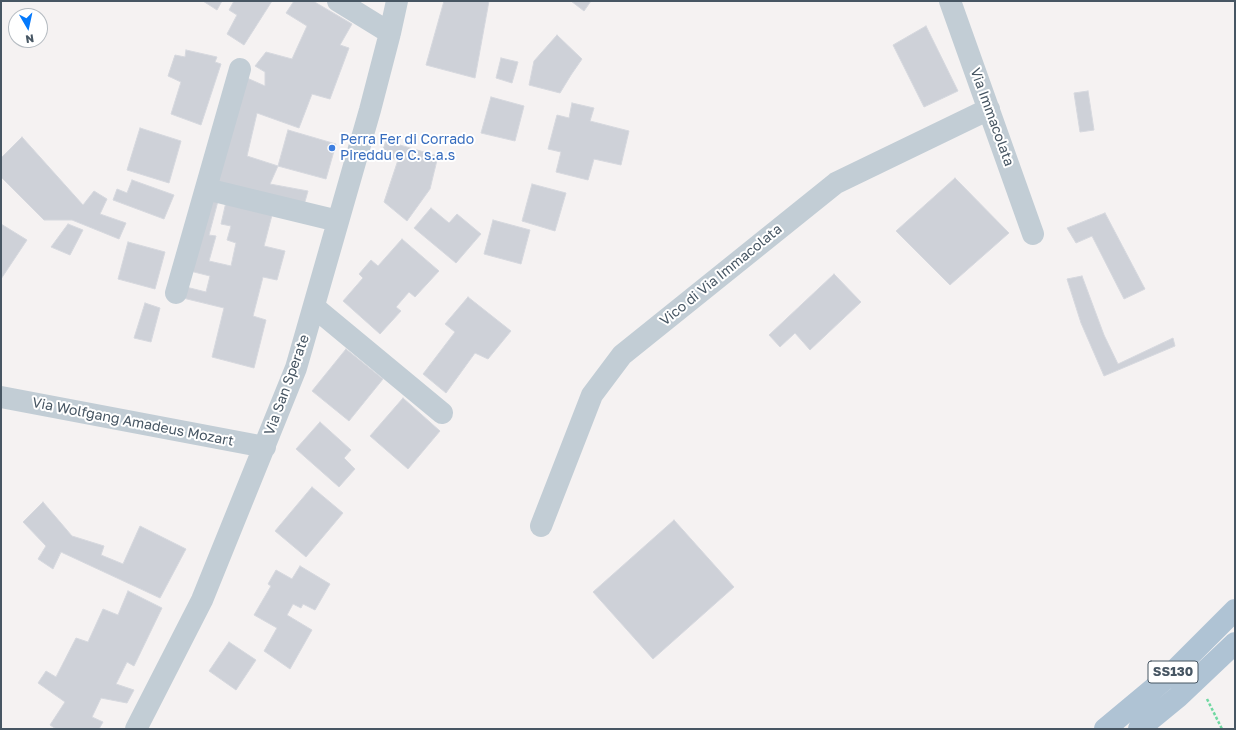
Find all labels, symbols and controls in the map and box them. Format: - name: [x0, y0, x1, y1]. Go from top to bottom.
- north arrow: [8, 8, 48, 48]
- text: N: [25, 32, 35, 46]
- street label: Via Immacolata: [966, 66, 1018, 168]
- place label: Perra Fer di Corrado Pireddu e C. s.a.s: [340, 132, 474, 164]
- marker: Perra Fer di Corrado Pireddu e C. s.a.s: [327, 143, 337, 153]
- street label: Vico di Via Immacolata: [657, 221, 785, 329]
- street label: Via San Sperate: [261, 332, 313, 438]
- street label: Via Wolfgang Amadeus Mozart: [31, 394, 235, 450]
- road number: SS130: [1148, 661, 1198, 683]

